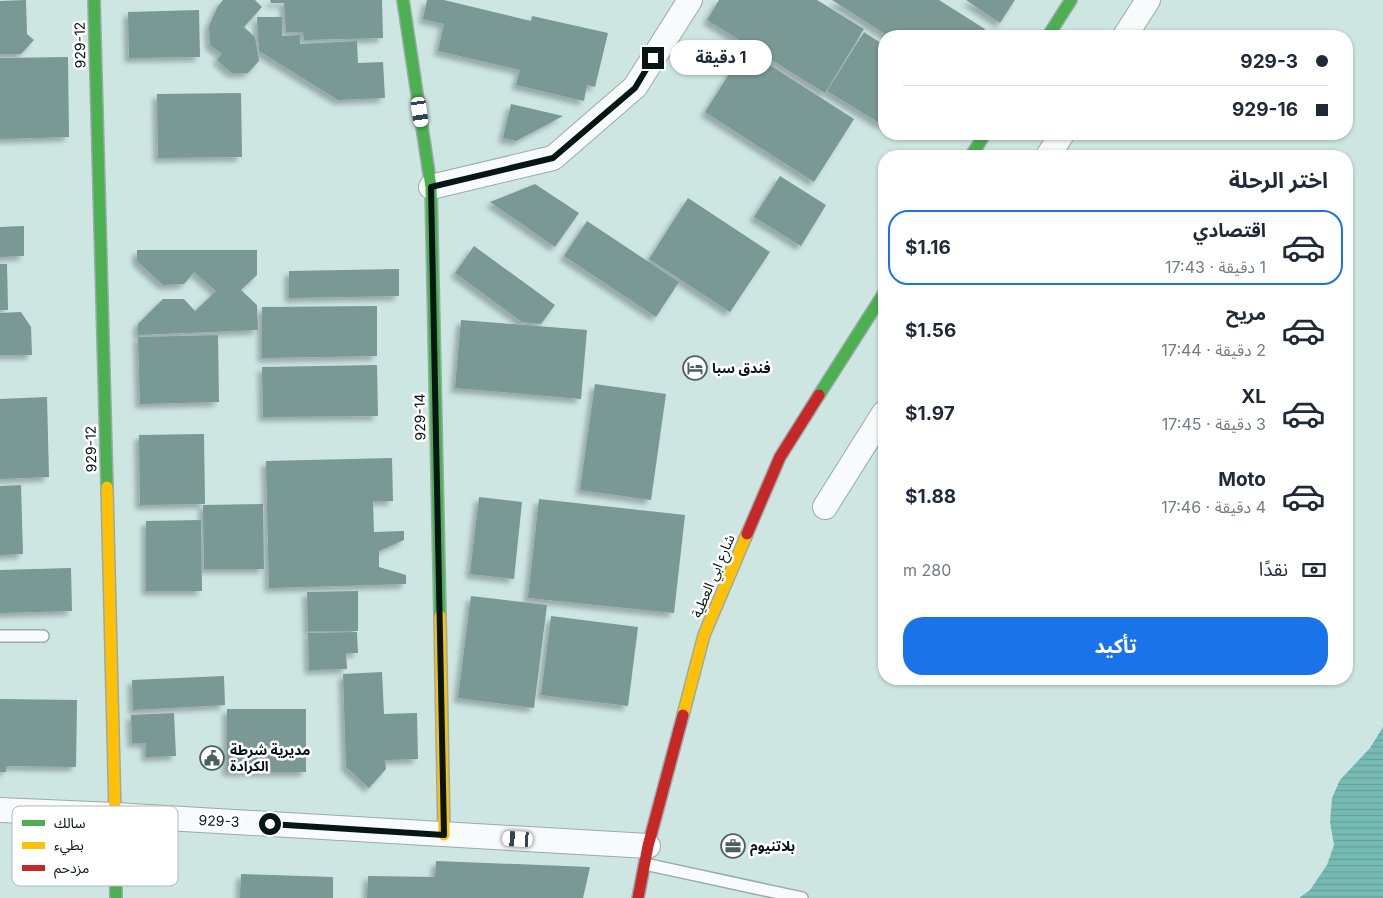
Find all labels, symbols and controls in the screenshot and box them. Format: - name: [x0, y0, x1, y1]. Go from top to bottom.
- street label: 929-12: [71, 22, 88, 68]
- callout: 1 دقيقة: [670, 40, 773, 76]
- route end: [642, 47, 664, 69]
- text: 1 دقيقة: [696, 47, 746, 67]
- text: 929-3: [1240, 50, 1298, 73]
- car: [410, 96, 429, 128]
- text: 929-16: [1232, 98, 1298, 121]
- text: اختر الرحلة: [1229, 167, 1328, 193]
- text: اقتصادي: [1193, 219, 1266, 242]
- icon: car: [1281, 225, 1326, 270]
- text: $1.16: [905, 236, 951, 259]
- text: 1 دقيقة · 17:43: [1165, 257, 1266, 277]
- text: مريح: [1226, 302, 1266, 325]
- icon: car: [1281, 308, 1326, 353]
- text: $1.56: [905, 319, 956, 342]
- text: 2 دقيقة · 17:44: [1161, 340, 1266, 360]
- hotel icon: فندق سبا: [682, 355, 708, 381]
- place label: فندق سبا: [712, 359, 771, 376]
- text: XL: [1241, 385, 1266, 408]
- icon: car: [1281, 391, 1326, 436]
- street label: 929-14: [411, 393, 428, 441]
- text: $1.97: [905, 402, 955, 425]
- text: 3 دقيقة · 17:45: [1162, 414, 1266, 434]
- street label: 929-12: [82, 426, 99, 472]
- text: Moto: [1218, 468, 1266, 491]
- icon: car: [1281, 474, 1326, 519]
- text: $1.88: [905, 485, 956, 508]
- text: 4 دقيقة · 17:46: [1161, 497, 1266, 517]
- street label: شارع ابي العطية: [687, 532, 741, 621]
- icon: cash: [1300, 556, 1328, 584]
- text: نقدًا: [1259, 558, 1288, 581]
- text: 280 m: [903, 560, 951, 580]
- button: تأكيد: [903, 617, 1328, 675]
- place label: مديرية شرطة الكرادة: [230, 741, 310, 775]
- public building icon: مديرية شرطة الكرادة: [199, 745, 225, 771]
- legend: [12, 806, 178, 886]
- street label: 929-3: [198, 811, 240, 830]
- route start: [259, 813, 281, 835]
- text: سالك: [54, 814, 86, 831]
- car: [502, 831, 533, 847]
- office icon: بلاتنيوم: [720, 833, 746, 859]
- text: بطيء: [54, 836, 84, 856]
- place label: بلاتنيوم: [750, 837, 795, 857]
- text: مزدحم: [54, 859, 89, 879]

